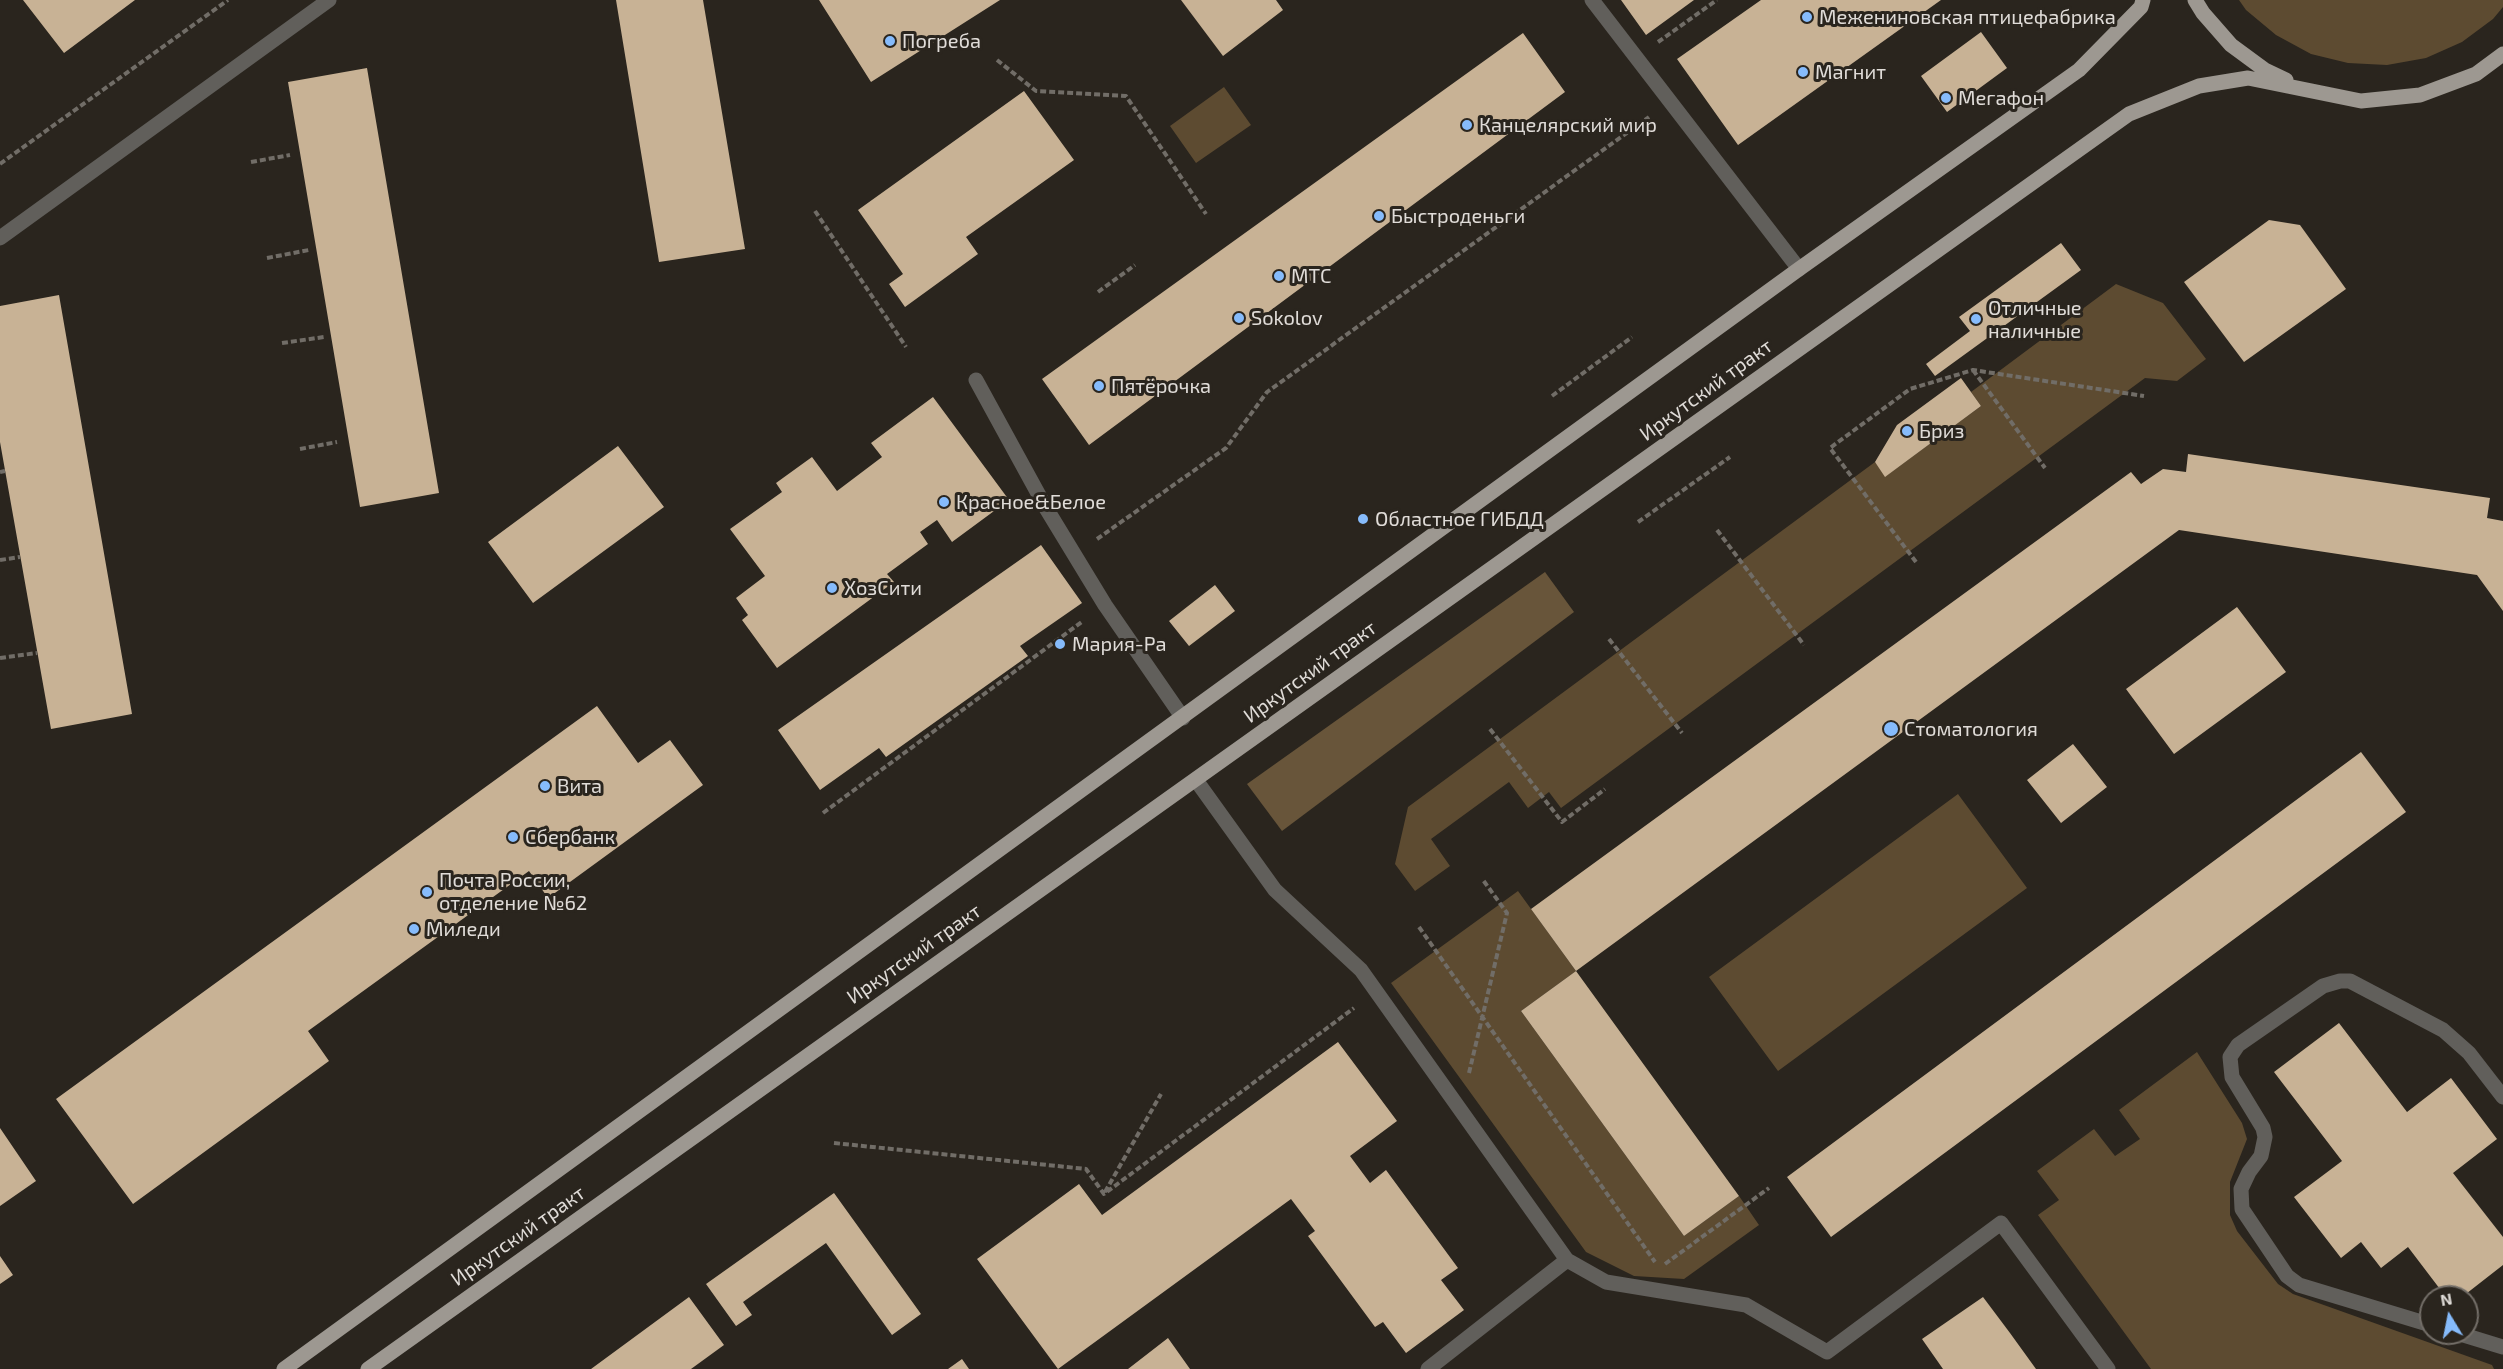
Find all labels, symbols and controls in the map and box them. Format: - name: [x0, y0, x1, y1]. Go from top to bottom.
- place label: Межениновская птицефабрика: [1819, 5, 2116, 29]
- marker: Межениновская птицефабрика: [1800, 10, 1814, 24]
- place label: Погреба: [902, 29, 981, 53]
- marker: Погреба: [883, 34, 897, 48]
- place label: Магнит: [1815, 60, 1886, 84]
- marker: Магнит: [1796, 65, 1810, 79]
- place label: Мегафон: [1958, 86, 2044, 110]
- marker: Мегафон: [1939, 91, 1953, 105]
- place label: Канцелярский мир: [1479, 113, 1657, 137]
- marker: Канцелярский мир: [1460, 118, 1474, 132]
- place label: Быстроденьги: [1391, 204, 1525, 228]
- marker: Быстроденьги: [1372, 209, 1386, 223]
- place label: МТС: [1291, 264, 1331, 288]
- marker: МТС: [1272, 269, 1286, 283]
- place label: Отличные наличные: [1988, 296, 2082, 343]
- place label: Sokolov: [1251, 306, 1323, 330]
- marker: Sokolov: [1232, 311, 1246, 325]
- marker: Отличные наличные: [1969, 312, 1983, 326]
- street label: Иркутский тракт: [1635, 334, 1777, 446]
- place label: Пятёрочка: [1111, 374, 1211, 398]
- marker: Пятёрочка: [1092, 379, 1106, 393]
- place label: Бриз: [1919, 419, 1964, 443]
- marker: Бриз: [1900, 424, 1914, 438]
- place label: Красное&Белое: [956, 490, 1106, 514]
- marker: Красное&Белое: [937, 495, 951, 509]
- place label: Областное ГИБДД: [1375, 507, 1544, 531]
- marker: Областное ГИБДД: [1356, 512, 1370, 526]
- place label: ХозСити: [844, 576, 922, 600]
- marker: ХозСити: [825, 581, 839, 595]
- street label: Иркутский тракт: [1239, 616, 1381, 728]
- place label: Мария-Ра: [1072, 632, 1167, 656]
- marker: Мария-Ра: [1053, 637, 1067, 651]
- place label: Стоматология: [1904, 717, 2038, 741]
- marker: Стоматология: [1882, 720, 1900, 738]
- place label: Вита: [557, 774, 602, 798]
- marker: Вита: [538, 779, 552, 793]
- place label: Сбербанк: [525, 825, 615, 849]
- marker: Сбербанк: [506, 830, 520, 844]
- place label: Почта России, отделение №62: [439, 868, 587, 915]
- marker: Почта России, отделение №62: [420, 885, 434, 899]
- street label: Иркутский тракт: [842, 899, 986, 1009]
- place label: Миледи: [426, 917, 501, 941]
- marker: Миледи: [407, 922, 421, 936]
- street label: Иркутский тракт: [446, 1181, 590, 1291]
- north arrow: [2419, 1285, 2479, 1345]
- text: N: [2439, 1288, 2453, 1309]

